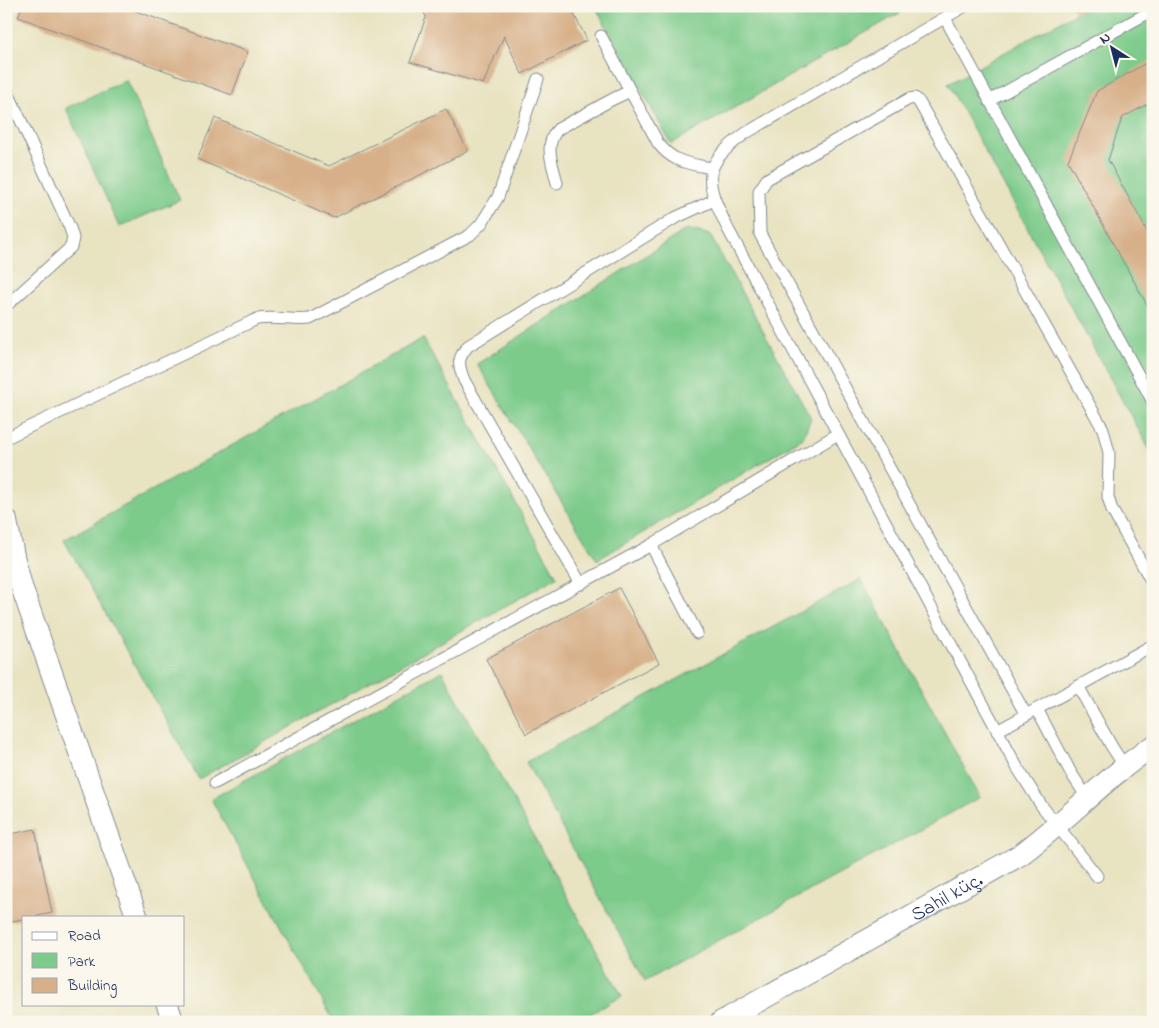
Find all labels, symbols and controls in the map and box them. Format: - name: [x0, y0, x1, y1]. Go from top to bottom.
- north arrow: [1086, 22, 1136, 72]
- text: N: [1095, 27, 1115, 50]
- street label: Sahil küç.: [906, 867, 989, 930]
- legend: [22, 916, 185, 1006]
- text: Road: [68, 925, 101, 947]
- text: Park: [68, 951, 96, 973]
- text: Building: [67, 975, 117, 998]

